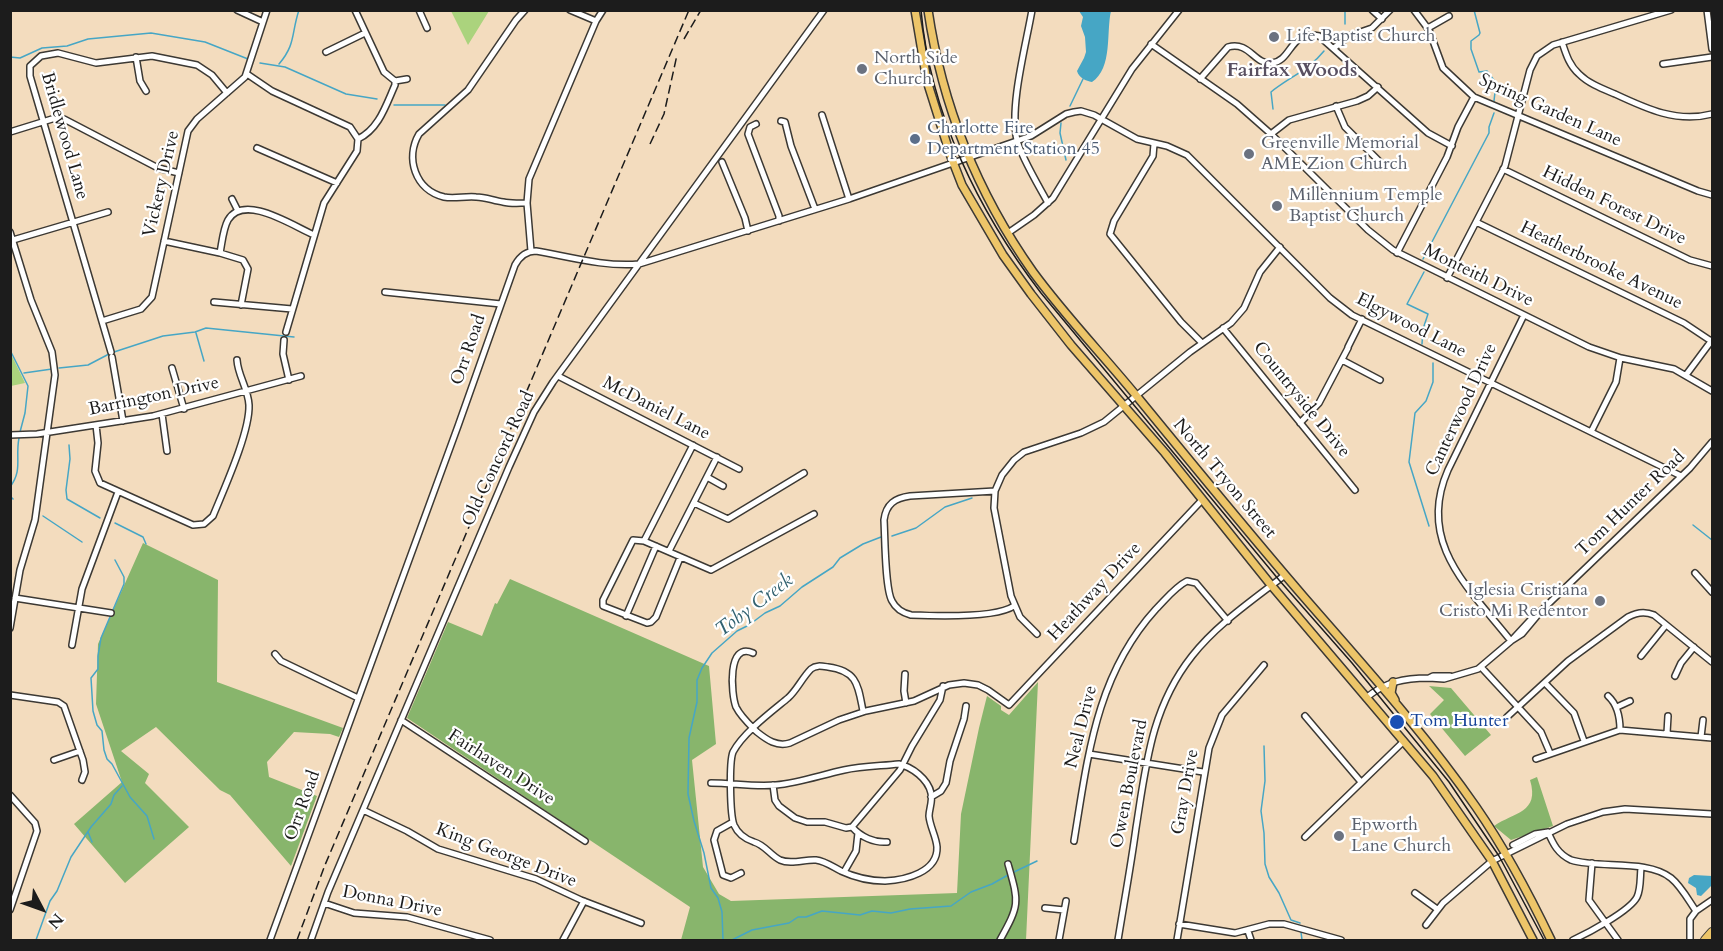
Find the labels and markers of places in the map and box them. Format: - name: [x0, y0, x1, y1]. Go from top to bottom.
- place label: Life Baptist Church: [1286, 26, 1436, 48]
- marker: Life Baptist Church: [1267, 30, 1281, 44]
- place label: North Side Church: [874, 48, 958, 90]
- marker: North Side Church: [855, 62, 869, 76]
- place label: Charlotte Fire Department Station 45: [927, 118, 1100, 160]
- marker: Charlotte Fire Department Station 45: [908, 132, 922, 146]
- place label: Greenville Memorial AME Zion Church: [1261, 133, 1419, 176]
- marker: Greenville Memorial AME Zion Church: [1242, 147, 1256, 161]
- place label: Millennium Temple Baptist Church: [1289, 185, 1443, 228]
- marker: Millennium Temple Baptist Church: [1270, 199, 1284, 213]
- place label: Iglesia Cristiana Cristo Mi Redentor: [1439, 580, 1588, 622]
- marker: Iglesia Cristiana Cristo Mi Redentor: [1593, 594, 1607, 608]
- place label: Tom Hunter: [1410, 711, 1509, 733]
- marker: Tom Hunter: [1388, 713, 1406, 731]
- place label: Epworth Lane Church: [1351, 815, 1451, 858]
- marker: Epworth Lane Church: [1332, 829, 1346, 843]

